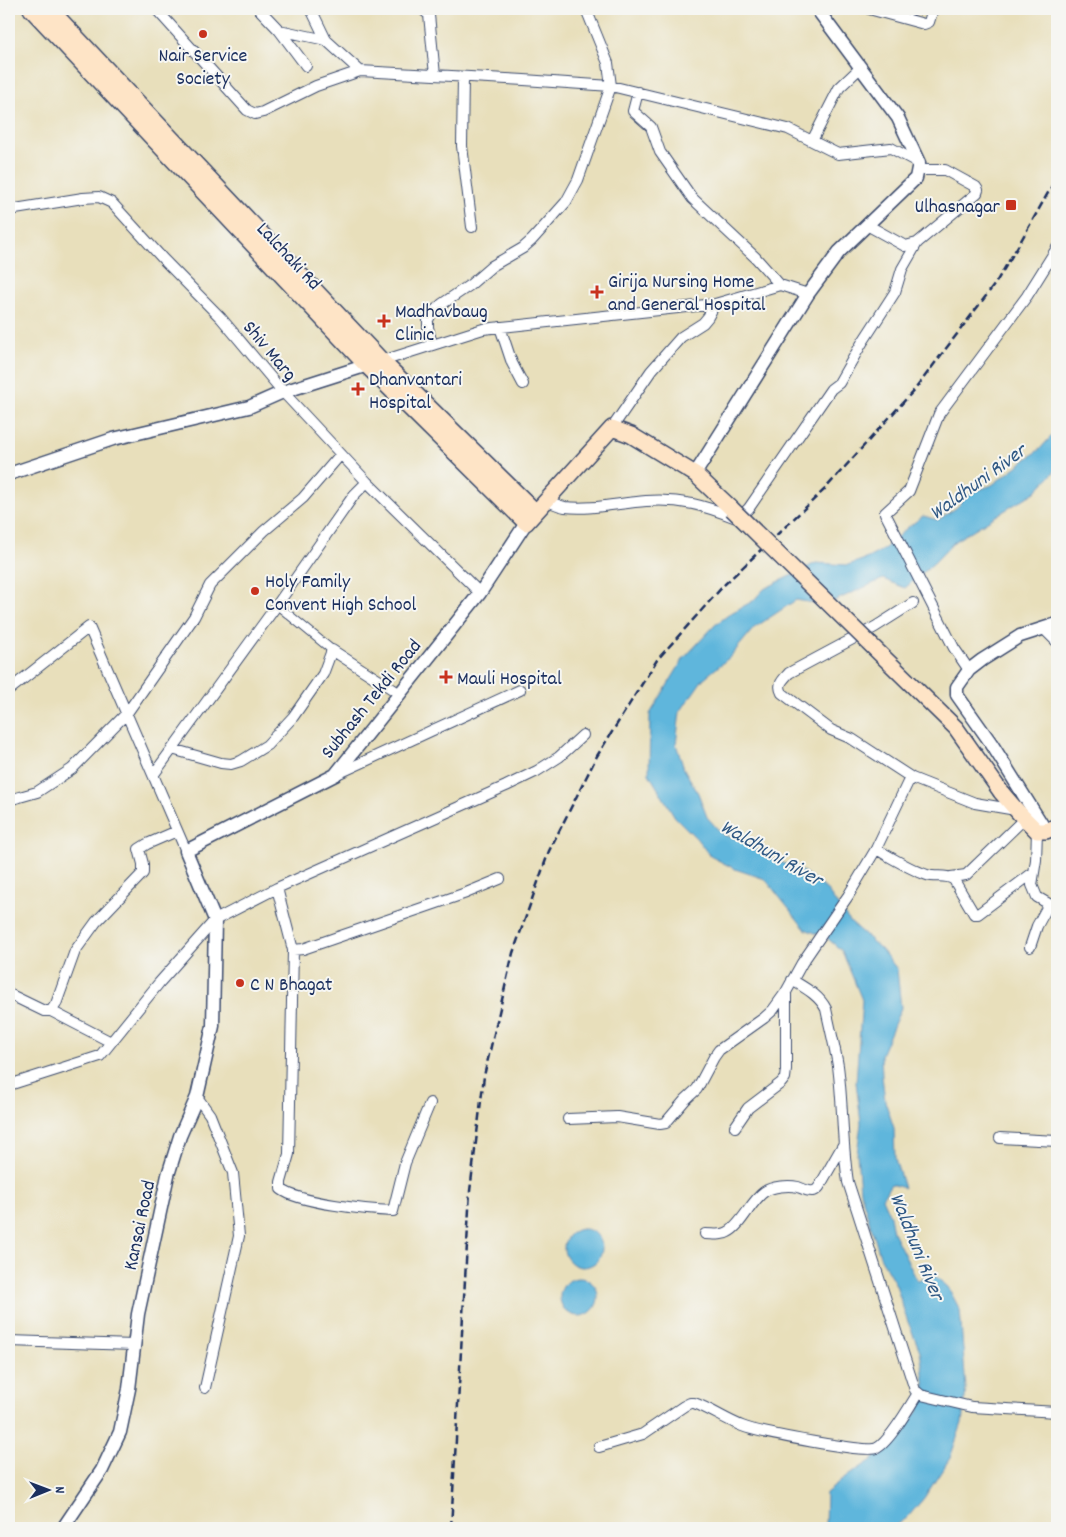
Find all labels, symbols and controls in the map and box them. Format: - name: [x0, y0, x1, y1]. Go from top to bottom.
- marker: Nair Service Society: [197, 28, 209, 40]
- place label: Nair Service Society: [159, 43, 248, 94]
- place label: Ulhasnagar: [914, 194, 1001, 222]
- marker: Ulhasnagar: [1004, 198, 1018, 212]
- street label: Lalchaki Rd: [249, 217, 327, 297]
- place label: Girija Nursing Home and General Hospital: [608, 269, 766, 320]
- marker: Girija Nursing Home and General Hospital: [590, 285, 604, 299]
- place label: Madhavbaug Clinic: [395, 299, 488, 350]
- marker: Madhavbaug Clinic: [377, 314, 391, 328]
- street label: Shiv Marg: [235, 315, 303, 388]
- place label: Dhanvantari Hospital: [369, 367, 462, 418]
- marker: Dhanvantari Hospital: [351, 382, 365, 396]
- water label: Waldhuni River: [924, 437, 1035, 529]
- place label: Holy Family Convent High School: [265, 569, 417, 620]
- marker: Holy Family Convent High School: [249, 585, 261, 597]
- street label: Subhash Tekdi Road: [315, 634, 429, 766]
- place label: Mauli Hospital: [457, 666, 562, 694]
- marker: Mauli Hospital: [439, 670, 453, 684]
- water label: Waldhuni River: [714, 813, 829, 897]
- place label: C N Bhagat: [250, 972, 332, 1000]
- marker: C N Bhagat: [234, 977, 246, 989]
- street label: Kansai Road: [118, 1178, 164, 1273]
- water label: Waldhuni River: [880, 1189, 951, 1307]
- north arrow: [22, 1464, 72, 1514]
- text: N: [49, 1486, 69, 1494]

